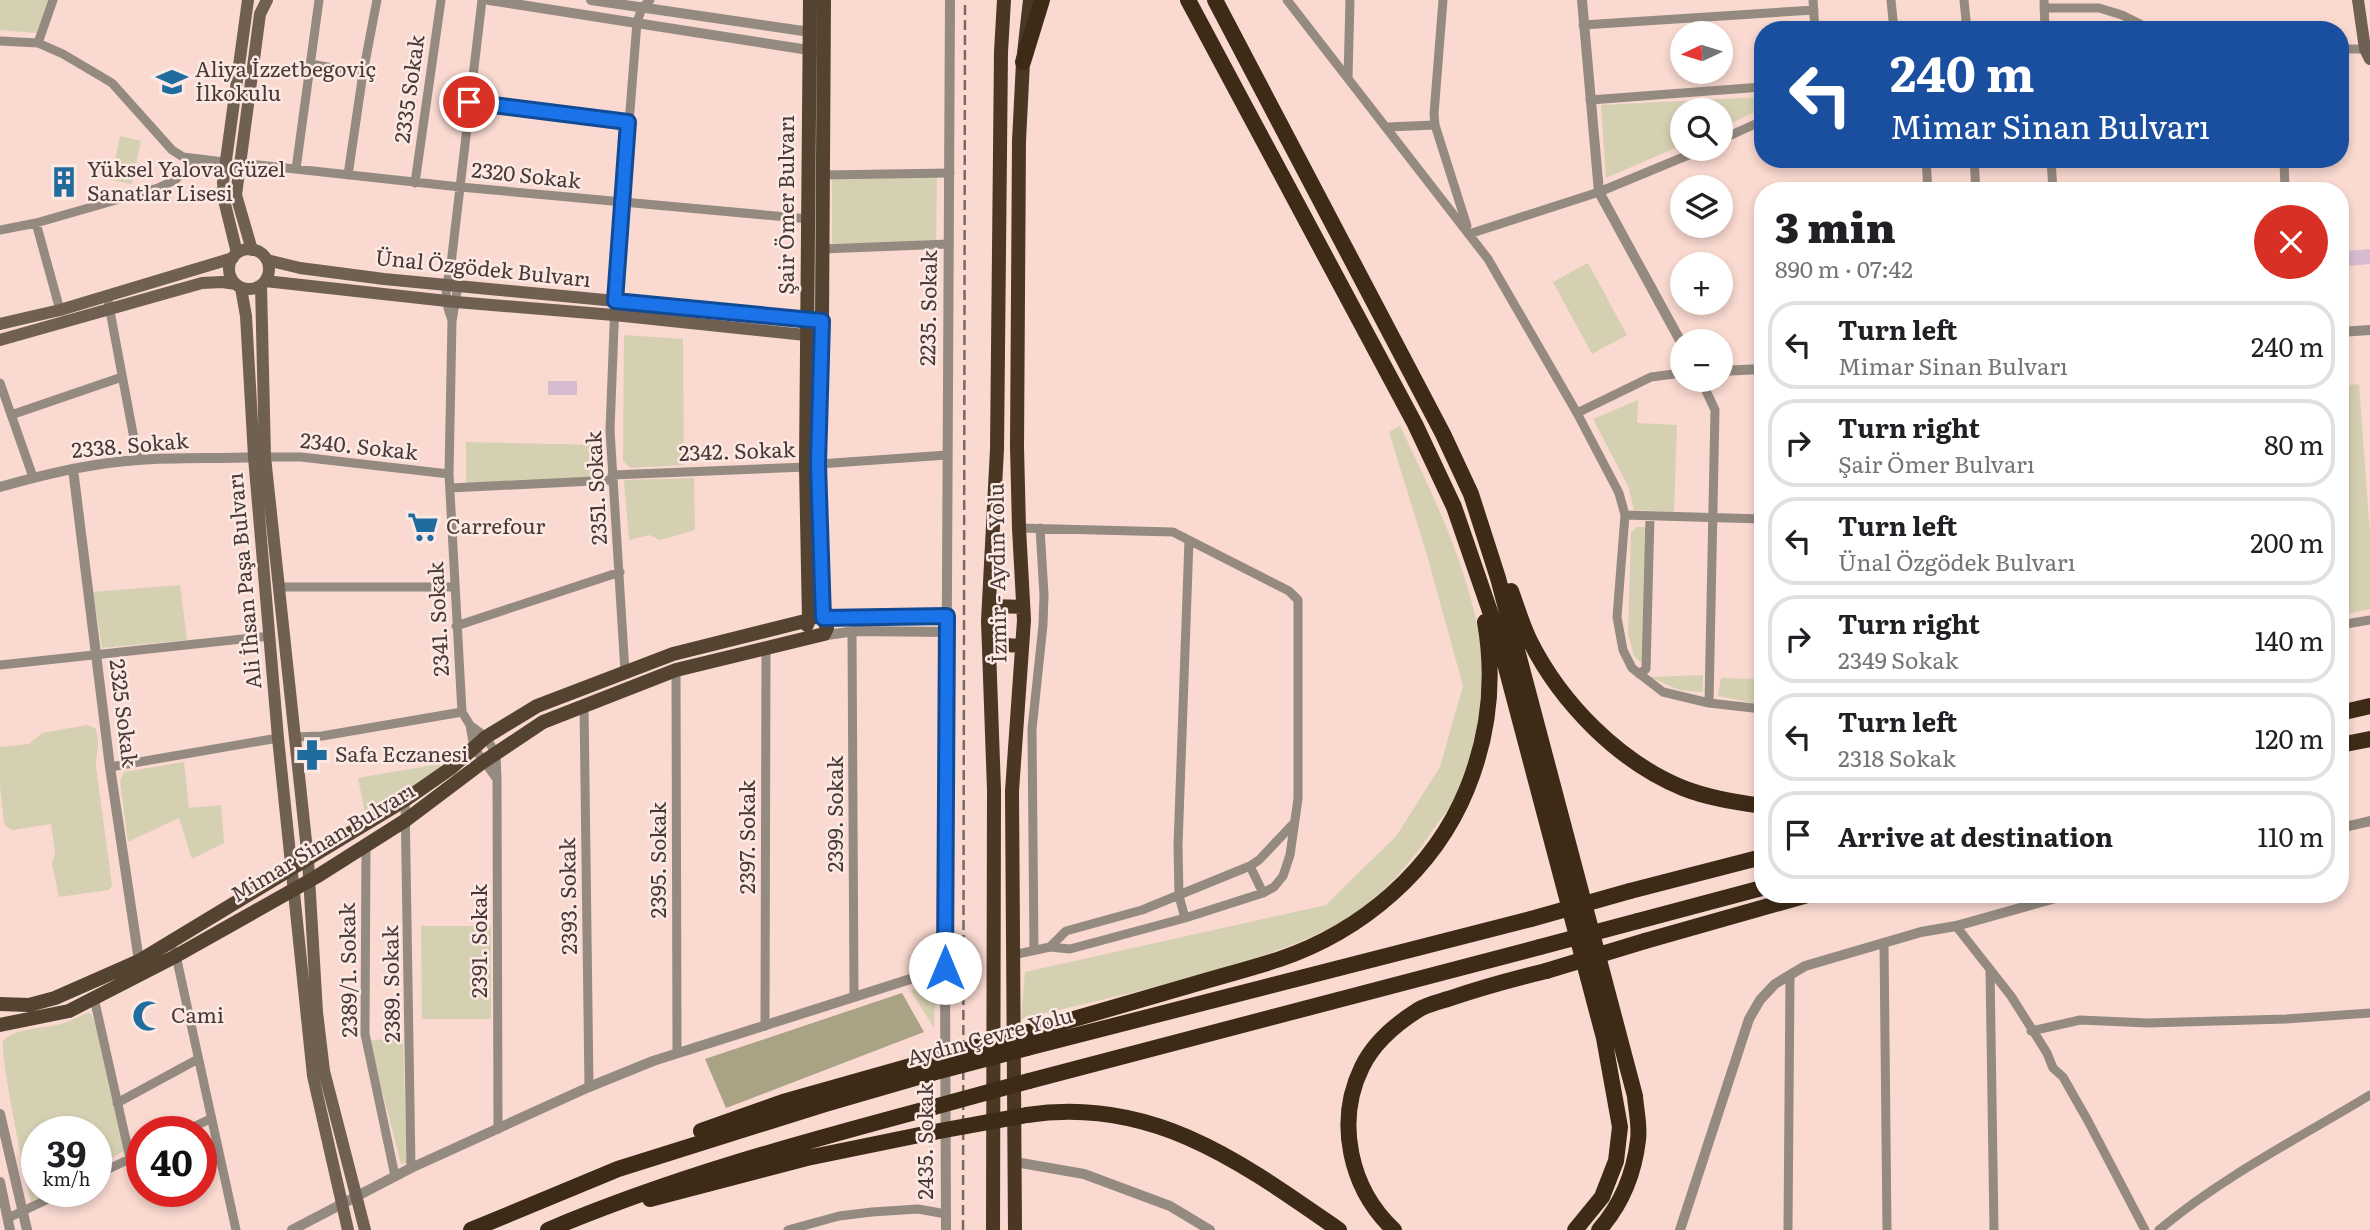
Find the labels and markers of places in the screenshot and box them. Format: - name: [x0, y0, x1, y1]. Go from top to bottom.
- place label: Aliya İzzetbegoviç İlkokulu: [195, 52, 376, 107]
- school or university icon: Aliya İzzetbegoviç İlkokulu: [155, 65, 189, 99]
- pin: [439, 72, 499, 132]
- place label: Yüksel Yalova Güzel Sanatlar Lisesi: [87, 152, 285, 207]
- building icon: Yüksel Yalova Güzel Sanatlar Lisesi: [47, 165, 81, 199]
- place label: Carrefour: [446, 509, 546, 540]
- supermarket icon: Carrefour: [406, 510, 440, 544]
- place label: Safa Eczanesi: [335, 737, 468, 768]
- pharmacy icon: Safa Eczanesi: [295, 738, 329, 772]
- place label: Cami: [171, 998, 224, 1029]
- mosque icon: Cami: [131, 999, 165, 1033]

